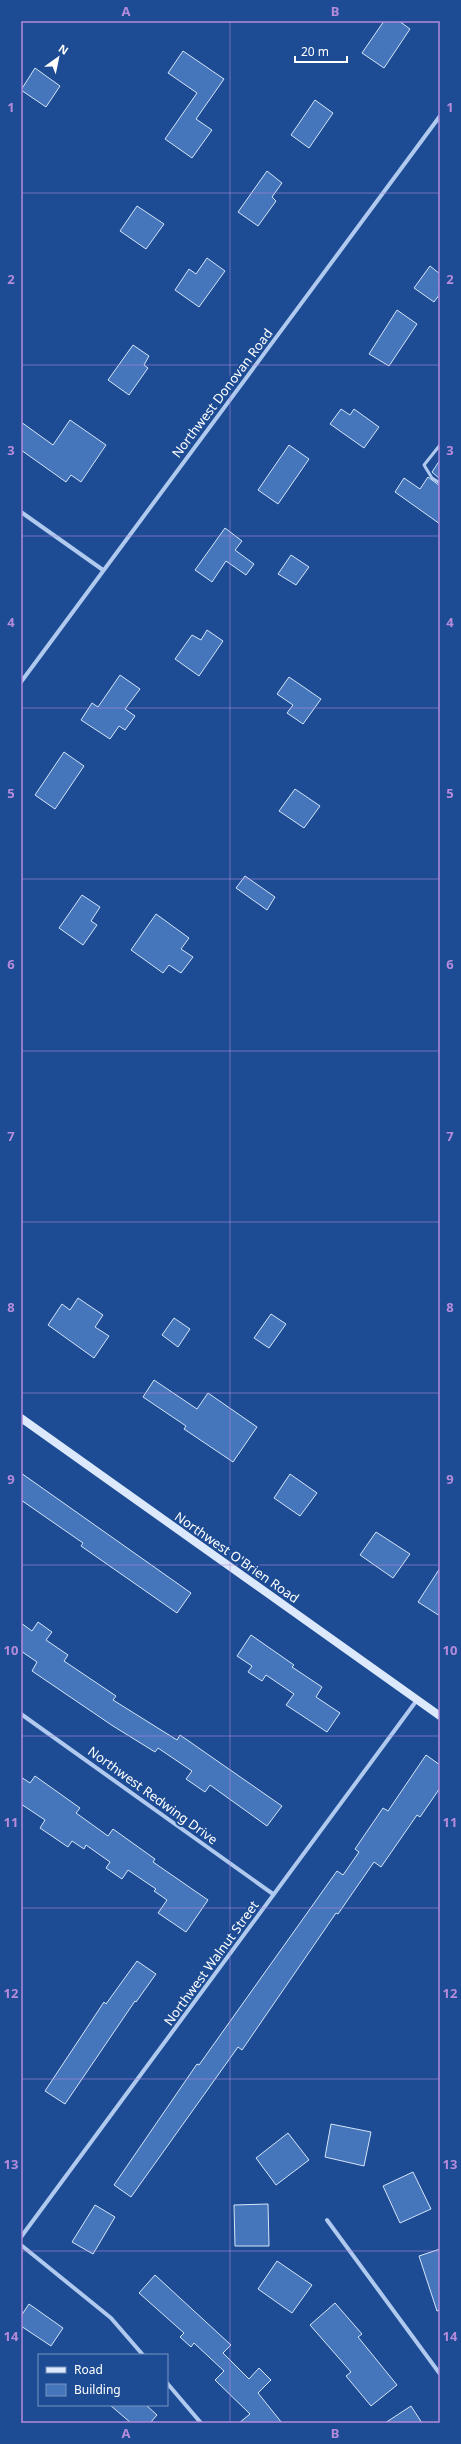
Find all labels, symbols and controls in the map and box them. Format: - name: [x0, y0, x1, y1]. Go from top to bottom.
- text: A: [122, 2, 131, 20]
- text: B: [331, 2, 339, 20]
- north arrow: [38, 38, 78, 78]
- scale bar: [295, 38, 347, 64]
- text: N: [56, 40, 72, 58]
- text: 20 m: [301, 43, 329, 60]
- text: 1: [7, 98, 15, 116]
- text: 1: [446, 98, 454, 116]
- text: 2: [7, 270, 15, 288]
- text: 2: [446, 270, 454, 288]
- street label: Northwest Donovan Road: [167, 325, 277, 461]
- text: 3: [7, 441, 15, 459]
- text: 3: [446, 441, 454, 459]
- text: 4: [7, 613, 15, 631]
- text: 4: [446, 613, 454, 631]
- text: 5: [7, 784, 15, 802]
- text: 5: [446, 784, 454, 802]
- text: 6: [7, 955, 15, 973]
- text: 6: [446, 955, 454, 973]
- text: 7: [7, 1127, 15, 1145]
- text: 7: [446, 1127, 454, 1145]
- text: 8: [7, 1298, 15, 1316]
- text: 8: [446, 1298, 454, 1316]
- text: 9: [7, 1470, 15, 1488]
- text: 9: [446, 1470, 454, 1488]
- street label: Northwest O'Brien Road: [171, 1507, 303, 1607]
- text: 10: [4, 1641, 18, 1659]
- text: 10: [443, 1641, 457, 1659]
- street label: Northwest Redwing Drive: [85, 1742, 221, 1848]
- text: 11: [4, 1813, 18, 1831]
- text: 11: [443, 1813, 457, 1831]
- street label: Northwest Walnut Street: [159, 1897, 263, 2029]
- text: 12: [4, 1984, 18, 2002]
- text: 12: [443, 1984, 457, 2002]
- text: 13: [4, 2155, 18, 2173]
- text: 13: [443, 2155, 457, 2173]
- text: 14: [4, 2327, 19, 2345]
- text: 14: [443, 2327, 458, 2345]
- legend: [38, 2354, 168, 2406]
- text: Road: [74, 2361, 103, 2378]
- text: Building: [74, 2381, 121, 2398]
- text: A: [122, 2424, 131, 2442]
- text: B: [331, 2424, 339, 2442]

